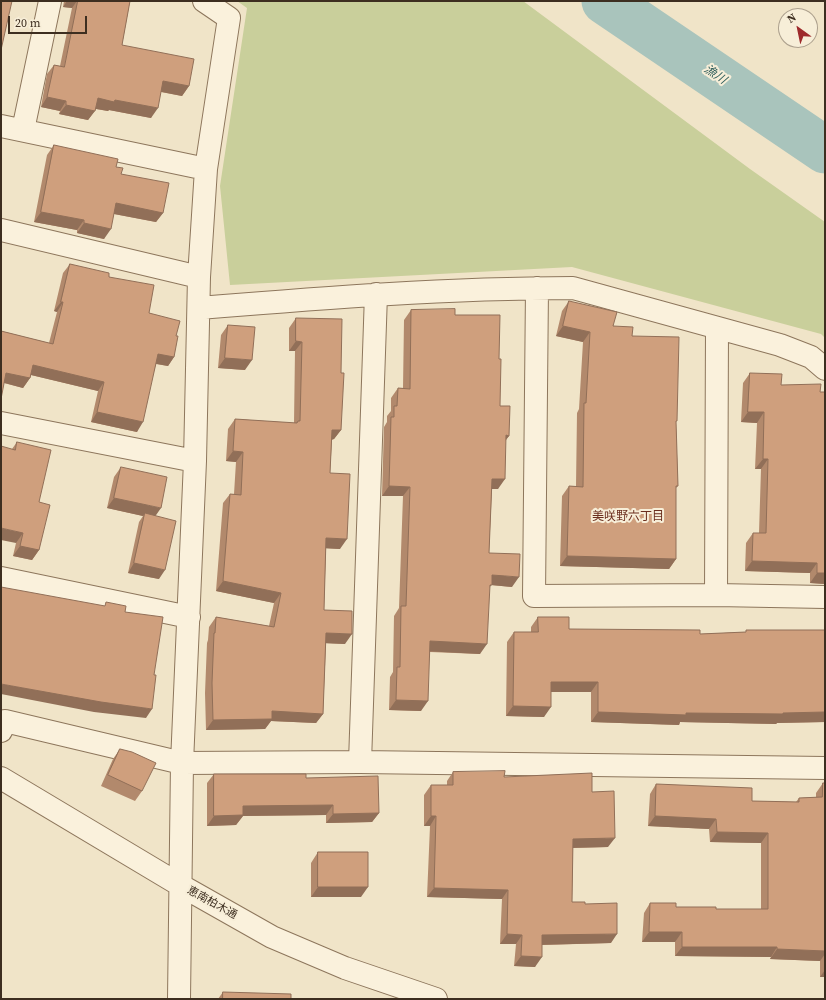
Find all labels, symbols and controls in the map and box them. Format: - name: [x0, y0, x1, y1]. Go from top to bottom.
- scale bar: [10, 8, 89, 34]
- north arrow: [778, 8, 818, 48]
- text: N: [784, 10, 799, 27]
- text: 20 m: [15, 15, 41, 31]
- water label: 漁川: [701, 62, 729, 88]
- district label: 美咲野六丁目: [592, 510, 664, 524]
- street label: 恵南柏木通: [185, 884, 239, 922]

